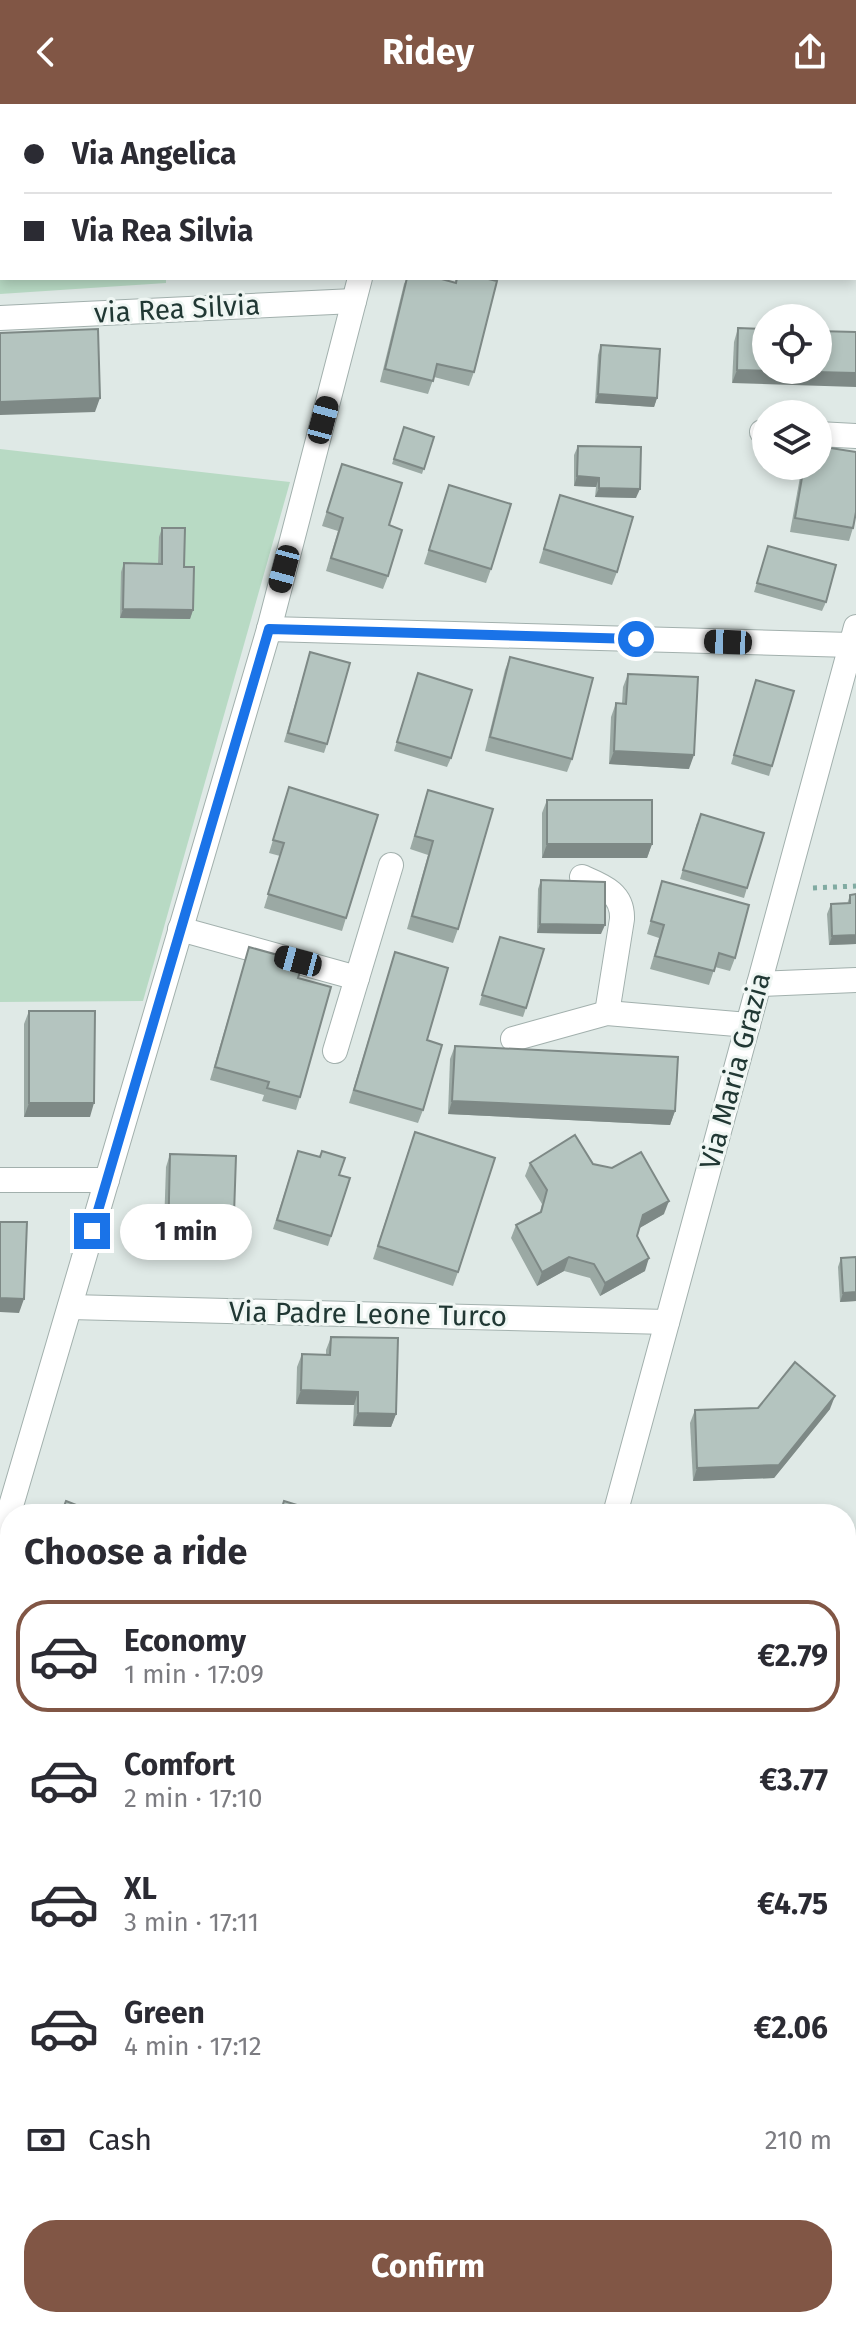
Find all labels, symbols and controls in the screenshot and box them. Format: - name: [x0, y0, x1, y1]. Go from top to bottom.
- icon: back: [24, 30, 68, 74]
- text: Ridey: [382, 30, 474, 74]
- icon: share: [788, 30, 832, 74]
- text: Via Angelica: [72, 136, 236, 172]
- text: Via Rea Silvia: [72, 213, 254, 249]
- street label: via Rea Silvia: [93, 288, 261, 330]
- map controls: [752, 304, 832, 480]
- button: locate: [752, 304, 832, 384]
- car: [305, 394, 341, 446]
- button: layers: [752, 400, 832, 480]
- car: [266, 543, 302, 595]
- route start: [618, 621, 654, 657]
- car: [704, 629, 752, 655]
- car: [272, 943, 324, 979]
- street label: Via Maria Grazia: [693, 969, 777, 1173]
- callout: 1 min: [120, 1203, 252, 1259]
- route end: [74, 1213, 110, 1249]
- text: 1 min: [155, 1216, 217, 1247]
- street label: Via Padre Leone Turco: [229, 1295, 507, 1333]
- text: Choose a ride: [24, 1530, 247, 1574]
- icon: car: [28, 1620, 100, 1692]
- text: Economy: [124, 1623, 246, 1659]
- text: €2.79: [757, 1638, 828, 1674]
- text: 1 min · 17:09: [124, 1659, 264, 1690]
- icon: car: [28, 1744, 100, 1816]
- text: Comfort: [124, 1747, 235, 1783]
- text: €3.77: [759, 1762, 828, 1798]
- text: 2 min · 17:10: [124, 1783, 262, 1814]
- icon: car: [28, 1868, 100, 1940]
- text: XL: [124, 1871, 157, 1907]
- text: €4.75: [757, 1886, 828, 1922]
- text: 3 min · 17:11: [124, 1907, 259, 1938]
- icon: car: [28, 1992, 100, 2064]
- text: Green: [124, 1995, 205, 2031]
- text: €2.06: [754, 2010, 828, 2046]
- text: 4 min · 17:12: [124, 2031, 262, 2062]
- icon: cash: [24, 2118, 68, 2162]
- text: Cash: [88, 2122, 152, 2158]
- text: 210 m: [765, 2125, 832, 2156]
- button: Confirm: [24, 2220, 832, 2312]

